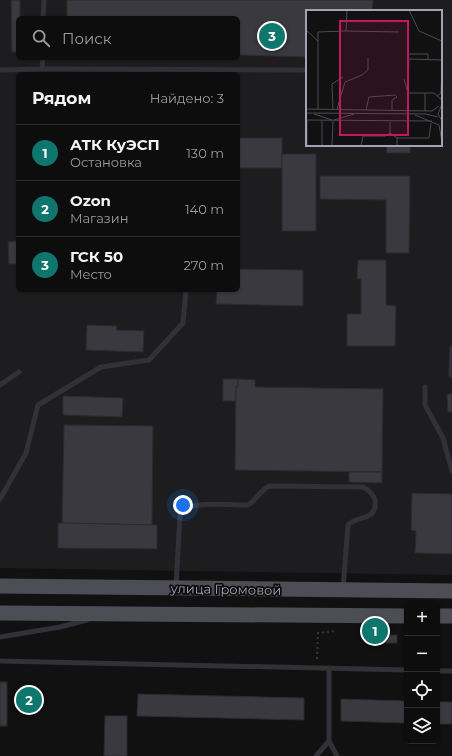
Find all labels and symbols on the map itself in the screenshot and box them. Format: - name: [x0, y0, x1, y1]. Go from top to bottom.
- inset map: [306, 10, 442, 146]
- pin: 3: [259, 21, 285, 51]
- your location: [173, 495, 193, 515]
- street label: улица Громовой: [170, 580, 281, 598]
- pin: 1: [362, 616, 388, 646]
- pin: 2: [16, 685, 42, 715]

